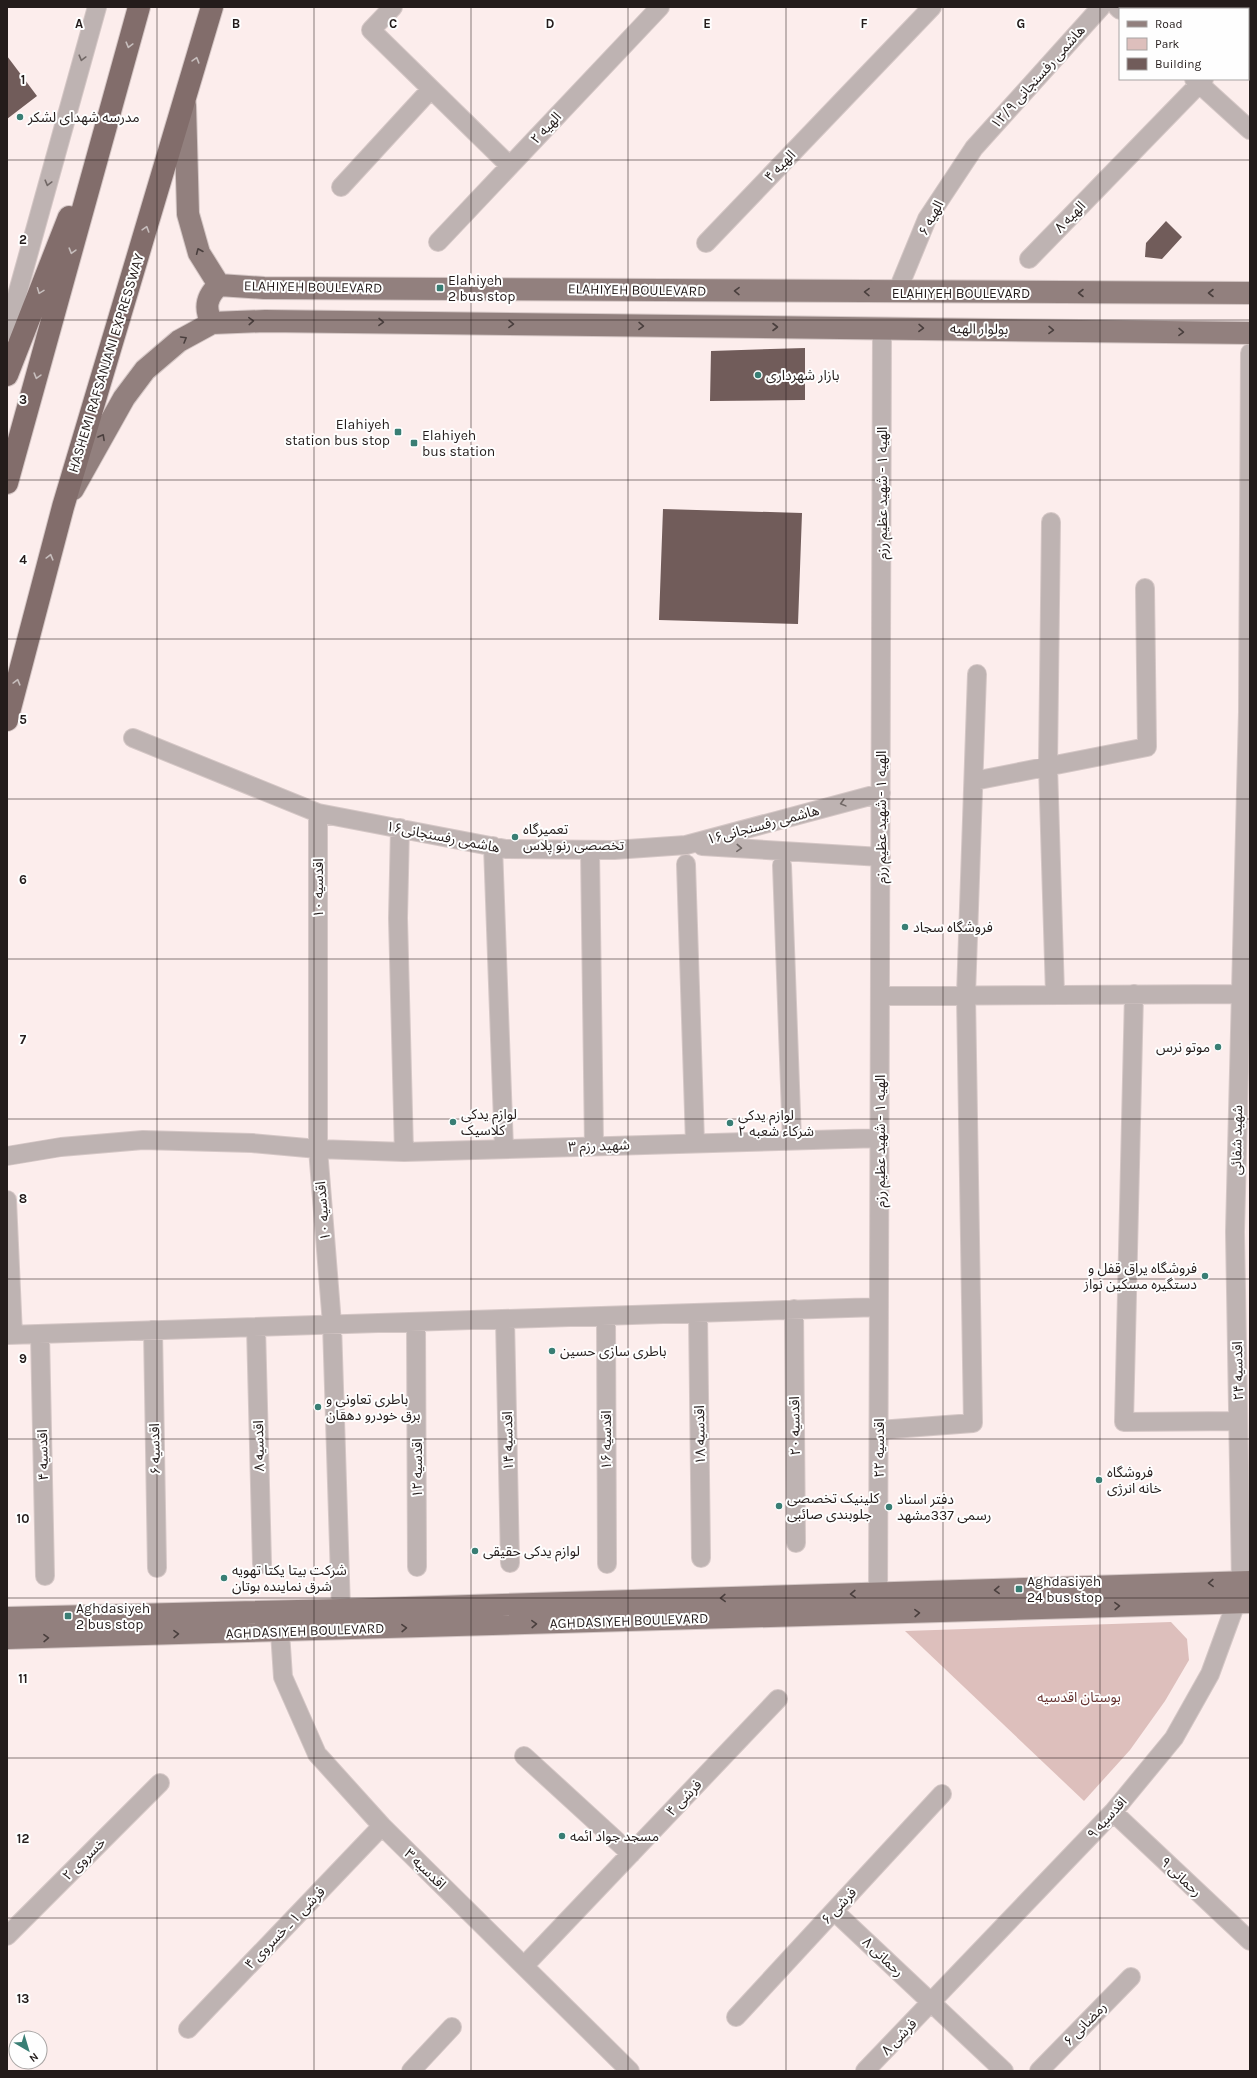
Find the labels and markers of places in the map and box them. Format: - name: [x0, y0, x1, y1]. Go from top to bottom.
- place label: مدرسه شهدای لشکر: [27, 109, 140, 126]
- marker: مدرسه شهدای لشکر: [15, 112, 25, 122]
- place label: Elahiyeh 2 bus stop: [448, 272, 515, 305]
- marker: Elahiyeh 2 bus stop: [435, 283, 445, 293]
- place label: بازار شهرداری: [766, 367, 840, 384]
- marker: بازار شهرداری: [753, 370, 763, 380]
- place label: Elahiyeh station bus stop: [285, 416, 390, 449]
- marker: Elahiyeh station bus stop: [393, 427, 403, 437]
- place label: Elahiyeh bus station: [422, 427, 495, 460]
- marker: Elahiyeh bus station: [409, 438, 419, 448]
- place label: تعمیرگاه تخصصی رنو پلاس: [523, 821, 624, 855]
- marker: تعمیرگاه تخصصی رنو پلاس: [510, 832, 520, 842]
- place label: فروشگاه سجاد: [913, 919, 993, 936]
- marker: فروشگاه سجاد: [900, 922, 910, 932]
- place label: موتو نرس: [1156, 1039, 1210, 1056]
- marker: موتو نرس: [1213, 1042, 1223, 1052]
- place label: لوازم یدکی کلاسیک: [461, 1106, 517, 1139]
- place label: لوازم یدکی شرکاء شعبه ۲: [738, 1107, 814, 1140]
- marker: لوازم یدکی کلاسیک: [448, 1117, 458, 1127]
- marker: لوازم یدکی شرکاء شعبه ۲: [725, 1118, 735, 1128]
- place label: فروشگاه یراق قفل و دستگیره مسکین نواز: [1083, 1260, 1197, 1293]
- marker: فروشگاه یراق قفل و دستگیره مسکین نواز: [1200, 1271, 1210, 1281]
- place label: باطری سازی حسین: [560, 1343, 667, 1360]
- marker: باطری سازی حسین: [547, 1346, 557, 1356]
- place label: باطری تعاونی و برق خودرو دهقان: [326, 1391, 421, 1424]
- marker: باطری تعاونی و برق خودرو دهقان: [313, 1402, 323, 1412]
- place label: فروشگاه خانه انرژی: [1107, 1464, 1162, 1497]
- marker: فروشگاه خانه انرژی: [1094, 1475, 1104, 1485]
- place label: کلینیک تخصصی جلوبندی صائبی: [787, 1490, 879, 1523]
- place label: دفتر اسناد رسمی 337مشهد: [897, 1491, 991, 1524]
- marker: کلینیک تخصصی جلوبندی صائبی: [774, 1501, 784, 1511]
- marker: دفتر اسناد رسمی 337مشهد: [884, 1502, 894, 1512]
- place label: لوازم یدکی حقیقی: [483, 1543, 580, 1562]
- marker: لوازم یدکی حقیقی: [470, 1546, 480, 1556]
- place label: شرکت بیتا یکتا تهویه شرق نماینده بوتان: [232, 1562, 347, 1595]
- marker: شرکت بیتا یکتا تهویه شرق نماینده بوتان: [219, 1573, 229, 1583]
- place label: Aghdasiyeh 24 bus stop: [1027, 1573, 1102, 1606]
- marker: Aghdasiyeh 24 bus stop: [1014, 1584, 1024, 1594]
- place label: Aghdasiyeh 2 bus stop: [76, 1600, 150, 1633]
- marker: Aghdasiyeh 2 bus stop: [63, 1611, 73, 1621]
- place label: مسجد جواد ائمه: [570, 1828, 659, 1845]
- marker: مسجد جواد ائمه: [557, 1831, 567, 1841]

